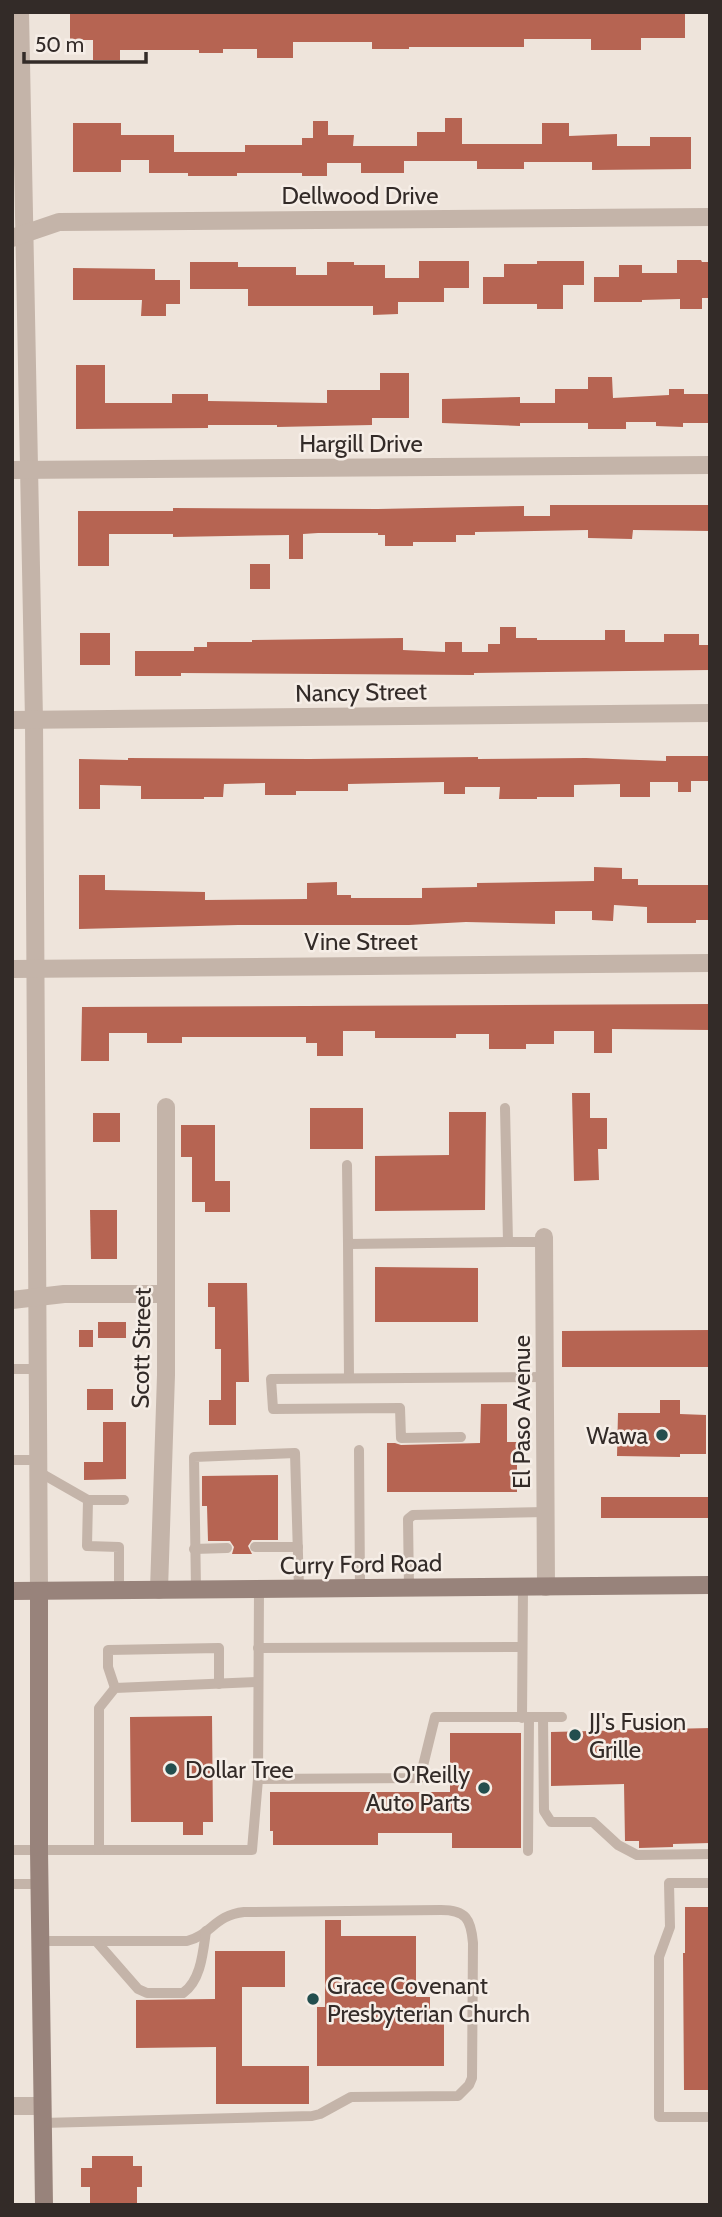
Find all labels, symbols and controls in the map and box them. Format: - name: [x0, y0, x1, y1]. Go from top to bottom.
- scale bar: [24, 21, 147, 65]
- text: 50 m: [35, 32, 84, 57]
- street label: Dellwood Drive: [281, 181, 439, 210]
- street label: Hargill Drive: [299, 429, 423, 458]
- street label: Nancy Street: [295, 676, 427, 708]
- street label: Vine Street: [304, 927, 418, 956]
- street label: Scott Street: [125, 1287, 157, 1409]
- street label: El Paso Avenue: [507, 1335, 536, 1489]
- place label: Wawa: [586, 1421, 648, 1450]
- marker: Wawa: [654, 1427, 670, 1443]
- street label: Curry Ford Road: [280, 1548, 442, 1580]
- place label: JJ's Fusion Grille: [588, 1707, 686, 1764]
- marker: JJ's Fusion Grille: [567, 1727, 583, 1743]
- place label: Dollar Tree: [185, 1755, 294, 1784]
- place label: O'Reilly Auto Parts: [366, 1760, 470, 1817]
- marker: Dollar Tree: [163, 1761, 179, 1777]
- marker: O'Reilly Auto Parts: [476, 1780, 492, 1796]
- place label: Grace Covenant Presbyterian Church: [327, 1971, 530, 2028]
- marker: Grace Covenant Presbyterian Church: [305, 1991, 321, 2007]

